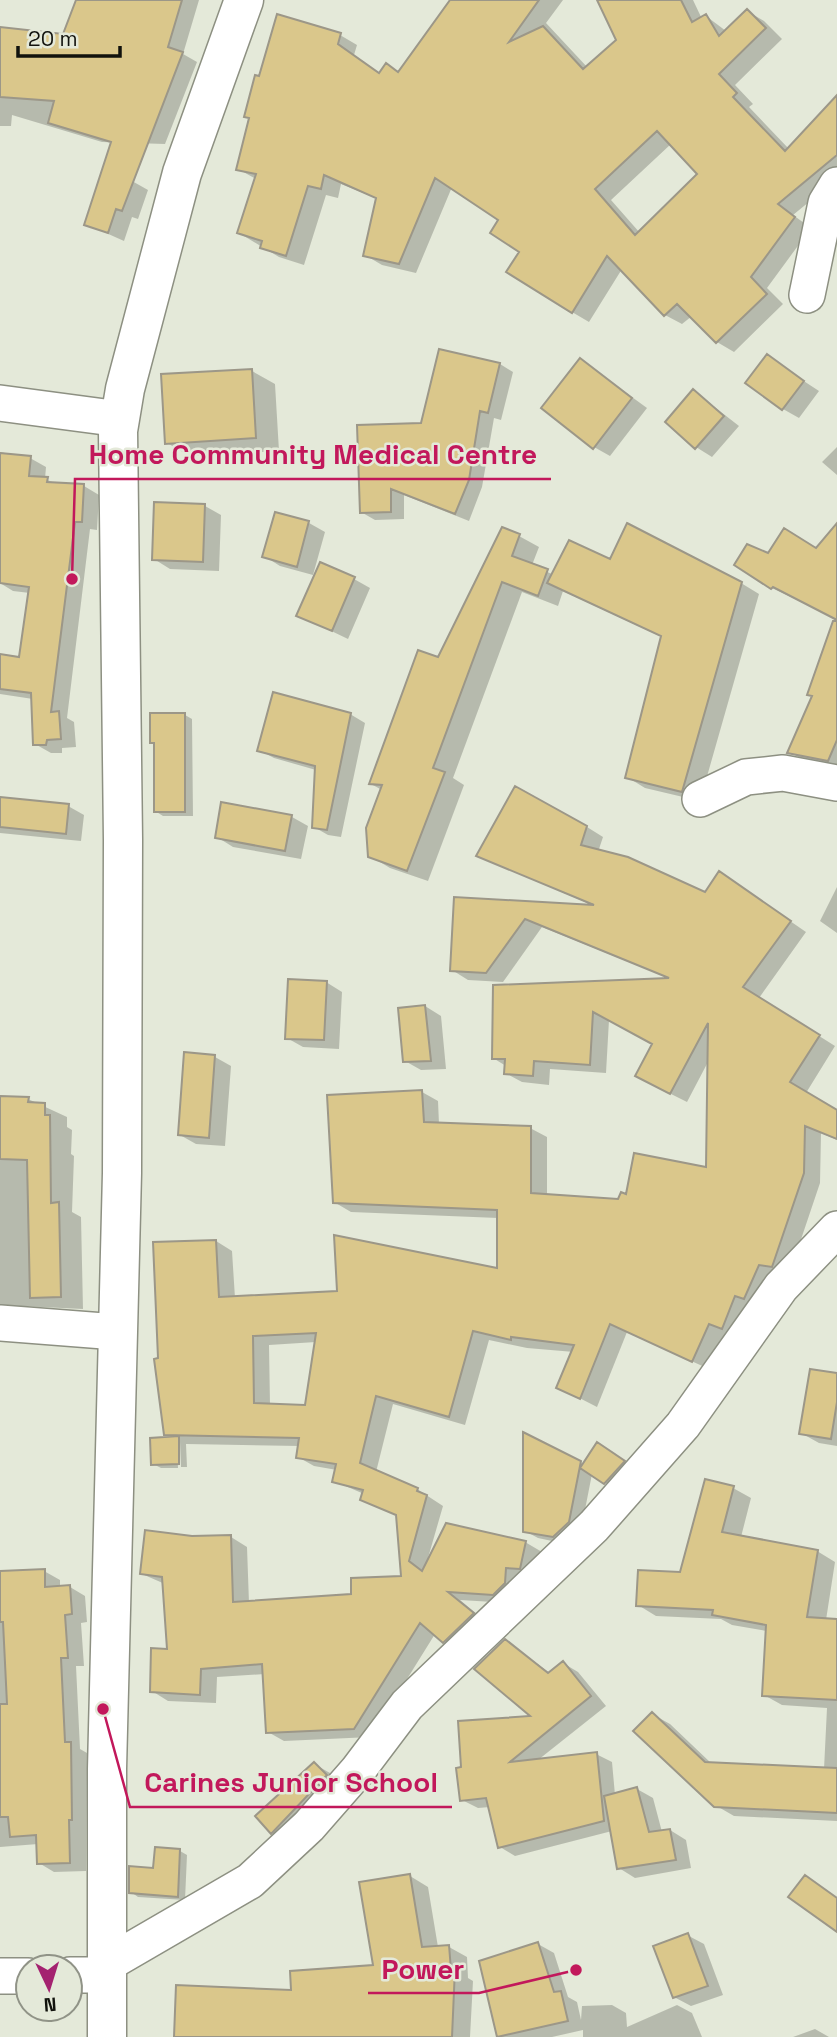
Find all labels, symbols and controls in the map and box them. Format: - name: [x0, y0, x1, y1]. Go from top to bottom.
- scale bar: [18, 14, 119, 58]
- text: 20 m: [28, 25, 78, 52]
- callout: Home Community Medical Centre: [75, 430, 551, 479]
- text: Home Community Medical Centre: [89, 436, 537, 472]
- callout: Carines Junior School: [130, 1758, 452, 1807]
- text: Carines Junior School: [144, 1764, 438, 1800]
- callout: Power: [368, 1944, 479, 1993]
- text: Power: [382, 1951, 464, 1987]
- north arrow: [14, 1953, 84, 2023]
- text: N: [43, 1992, 57, 2017]

